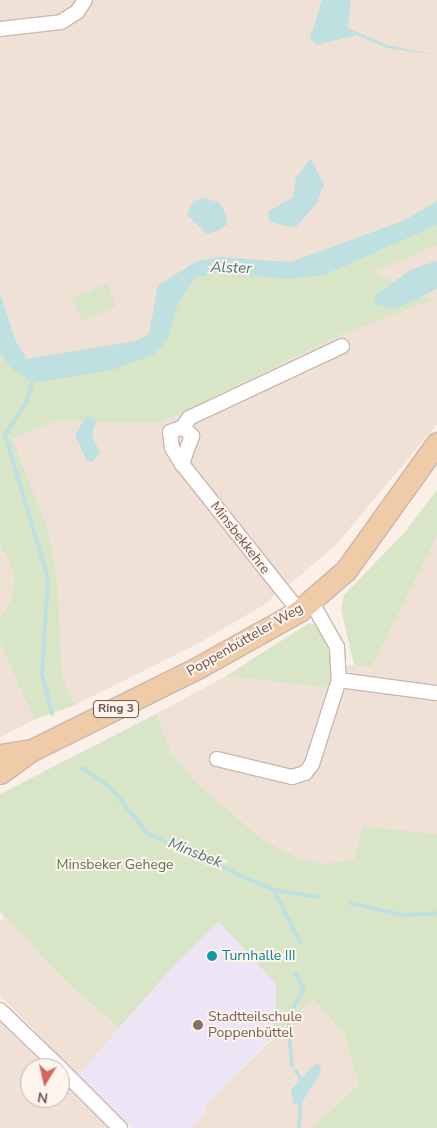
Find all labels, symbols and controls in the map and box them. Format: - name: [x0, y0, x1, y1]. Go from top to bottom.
- water label: Alster: [210, 258, 252, 278]
- street label: Minsbekkehre: [207, 499, 273, 577]
- street label: Poppenbütteler Weg: [184, 600, 306, 680]
- road number: Ring 3: [92, 700, 140, 719]
- water label: Minsbek: [166, 834, 224, 872]
- park label: Minsbeker Gehege: [56, 857, 174, 873]
- place label: Turnhalle III: [222, 948, 296, 964]
- marker: Turnhalle III: [206, 950, 218, 962]
- place label: Stadtteilschule Poppenbüttel: [208, 1009, 302, 1042]
- marker: Stadtteilschule Poppenbüttel: [192, 1019, 204, 1031]
- north arrow: [20, 1058, 70, 1108]
- text: N: [36, 1087, 49, 1108]

